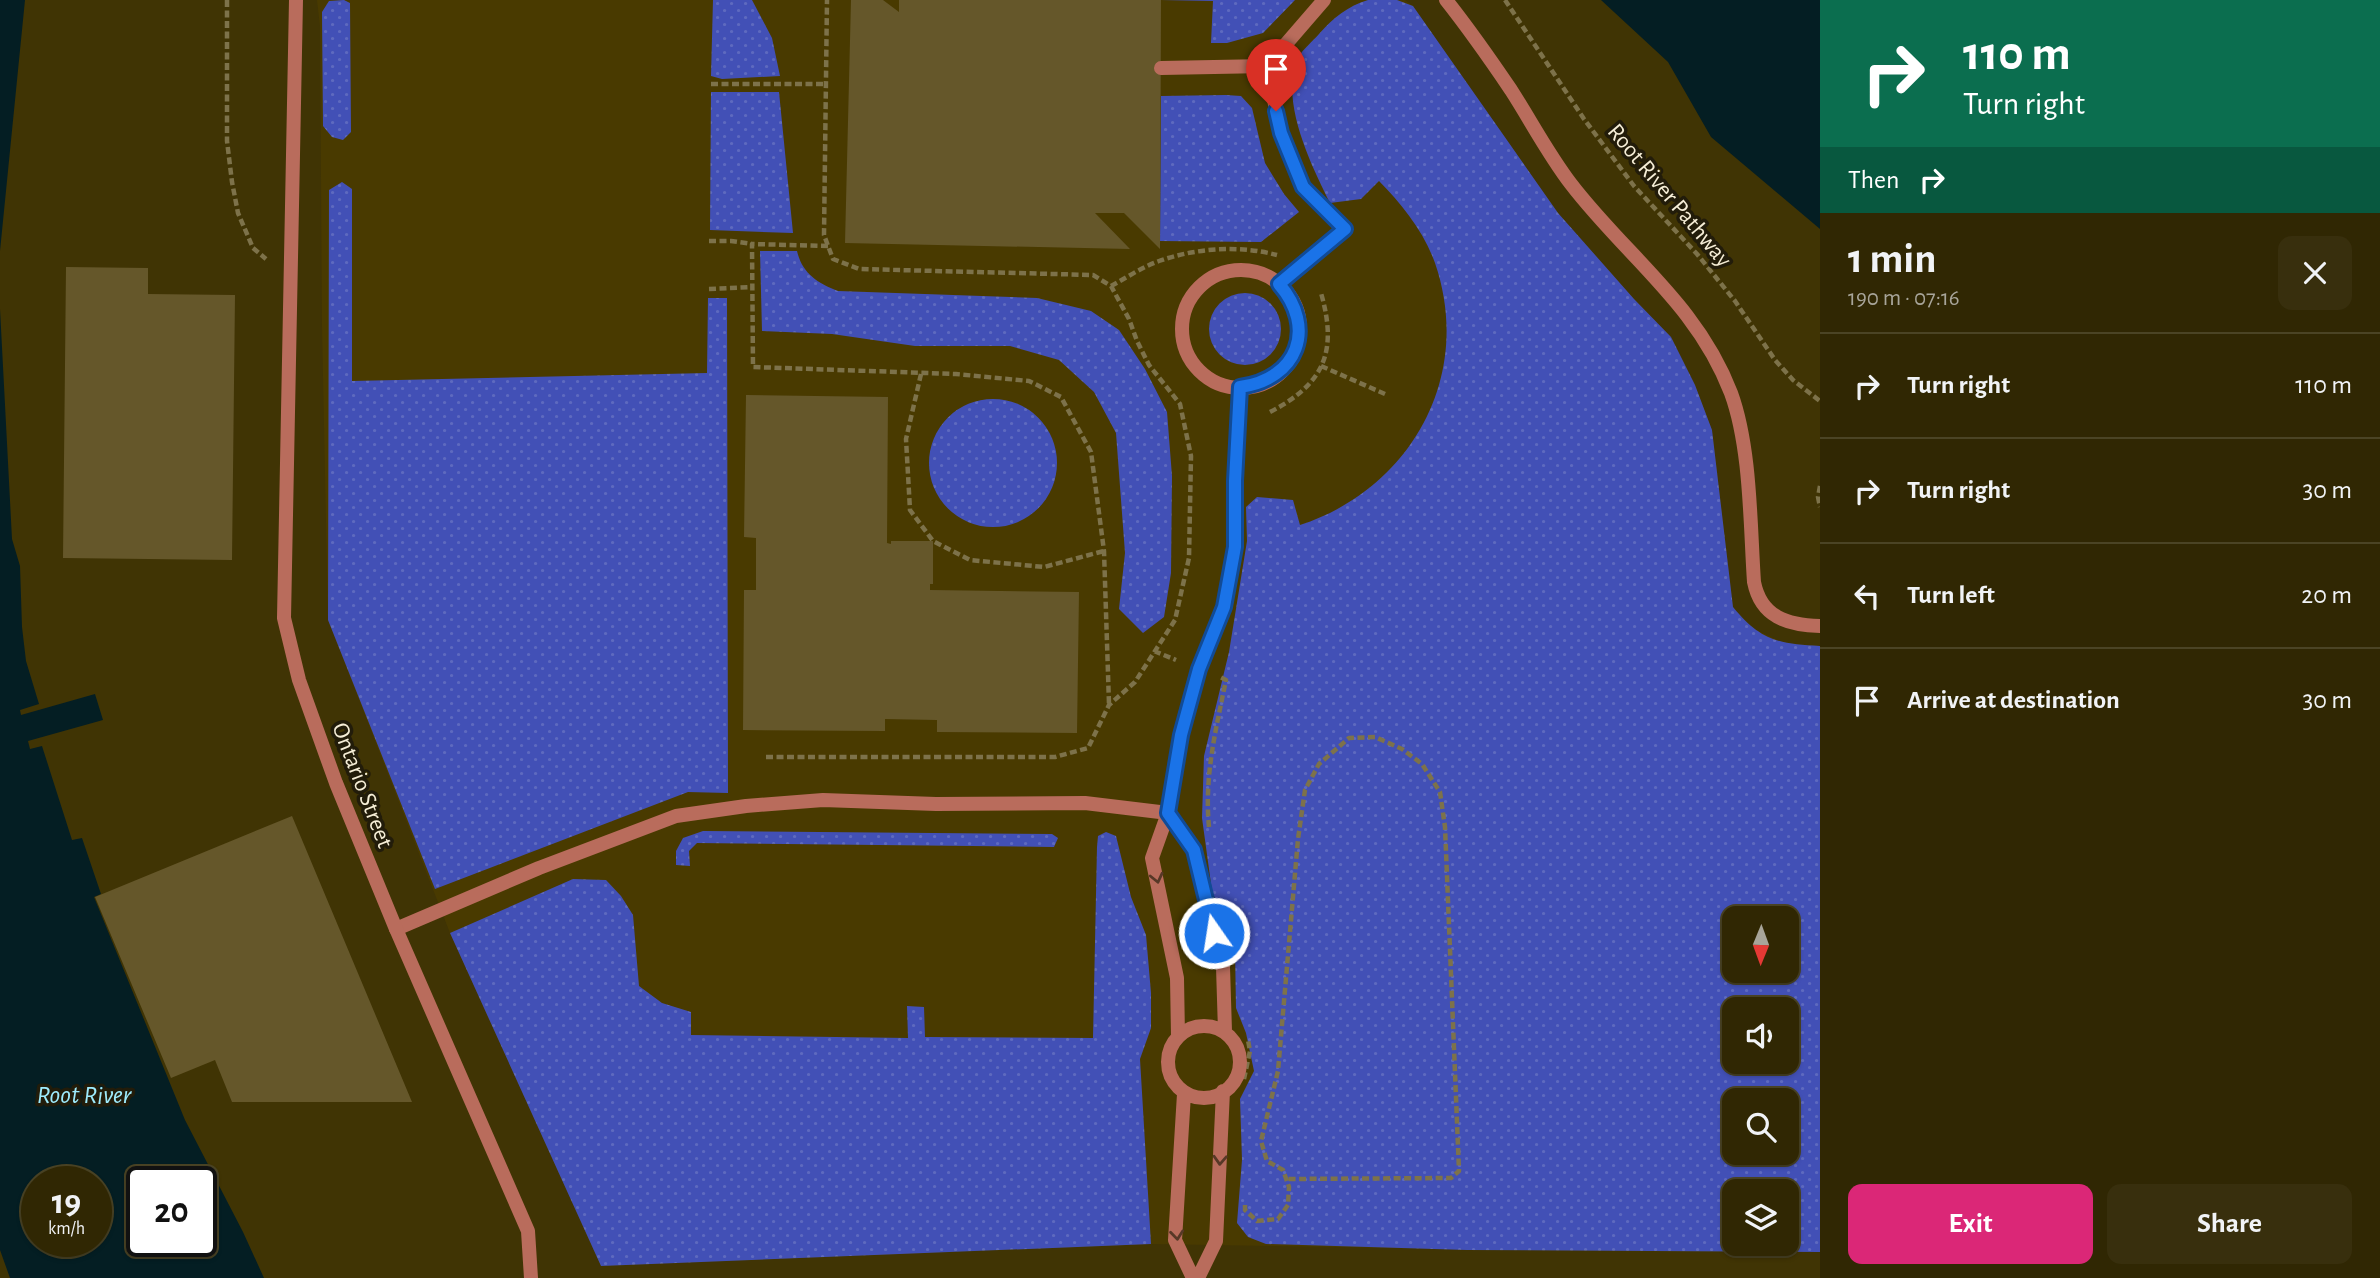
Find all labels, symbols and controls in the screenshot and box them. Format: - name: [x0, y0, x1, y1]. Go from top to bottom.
- icon: right: [1848, 28, 1939, 119]
- text: 110 m: [1963, 30, 2071, 79]
- pin: [1246, 39, 1306, 111]
- icon: arrive: [1257, 50, 1295, 88]
- text: Turn right: [1963, 88, 2085, 120]
- street label: Root River Pathway: [1603, 119, 1736, 272]
- icon: right: [1913, 161, 1951, 199]
- text: Then: [1848, 167, 1899, 193]
- button: close: [2278, 236, 2352, 310]
- text: 1 min: [1848, 238, 1937, 280]
- text: 190 m · 07:16: [1848, 287, 1960, 310]
- icon: right: [1848, 367, 1886, 405]
- text: Turn right: [1907, 372, 2010, 398]
- text: 110 m: [2295, 372, 2352, 398]
- icon: right: [1848, 472, 1886, 510]
- text: Turn right: [1907, 477, 2010, 503]
- text: 30 m: [2302, 477, 2352, 503]
- icon: left: [1848, 577, 1886, 615]
- text: Turn left: [1907, 582, 1995, 608]
- text: 20 m: [2301, 582, 2352, 608]
- icon: arrive: [1848, 682, 1886, 720]
- text: Arrive at destination: [1907, 687, 2120, 713]
- text: 30 m: [2302, 687, 2352, 713]
- street label: Ontario Street: [327, 719, 397, 852]
- one-way arrow: [1148, 872, 1163, 884]
- position arrow: [1177, 896, 1251, 970]
- north arrow: [1722, 906, 1799, 984]
- map controls: [1722, 906, 1799, 1256]
- button: sound: [1722, 997, 1799, 1074]
- water label: Root River: [37, 1082, 133, 1108]
- button: search: [1722, 1088, 1799, 1165]
- one-way arrow: [1213, 1154, 1228, 1165]
- speed limit sign: 20: [126, 1166, 217, 1257]
- button: layers: [1722, 1179, 1799, 1256]
- button: Exit: [1848, 1184, 2093, 1264]
- button: Share: [2107, 1184, 2352, 1264]
- text: 19: [52, 1185, 81, 1220]
- text: km/h: [48, 1220, 85, 1238]
- one-way arrow: [1170, 1229, 1185, 1241]

